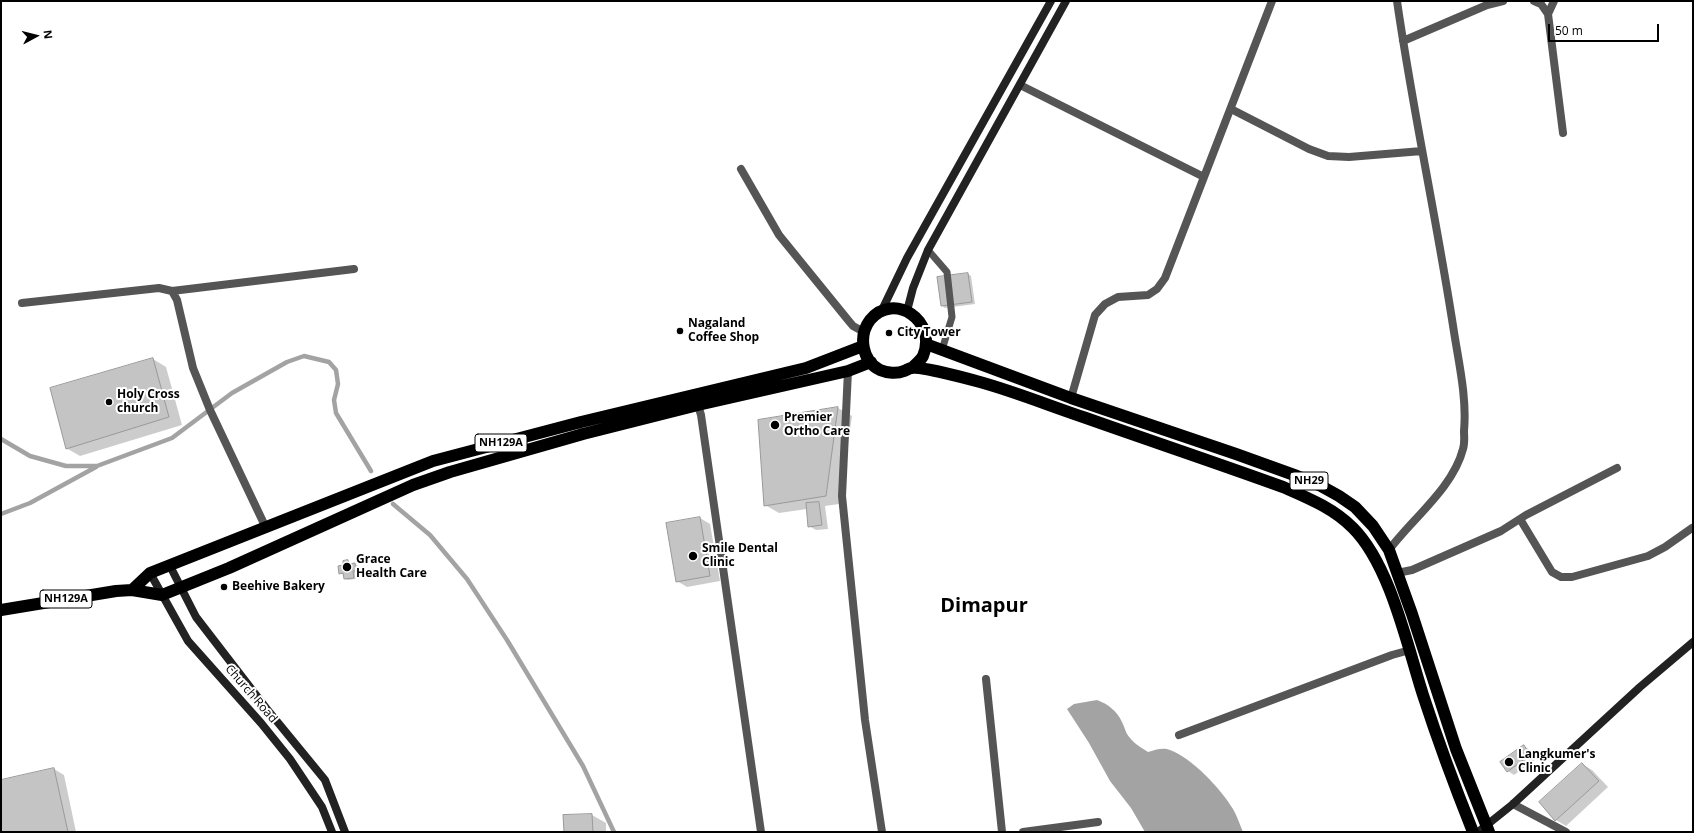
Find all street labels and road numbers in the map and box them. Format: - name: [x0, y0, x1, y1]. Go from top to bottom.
- road number: NH129A: [475, 434, 527, 452]
- road number: NH29: [1290, 472, 1328, 490]
- road number: NH129A: [40, 590, 92, 608]
- street label: Church Road: [222, 662, 280, 726]

